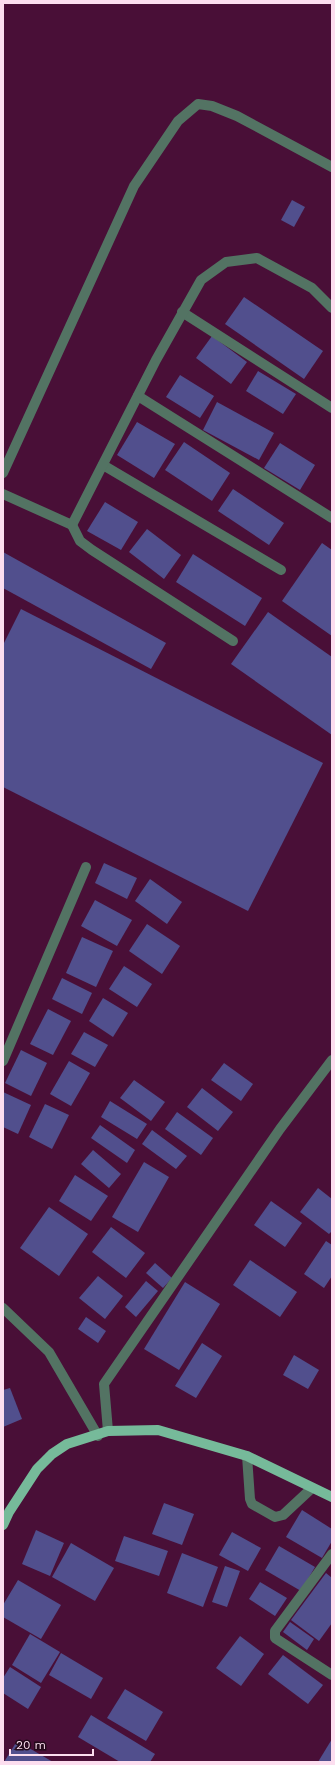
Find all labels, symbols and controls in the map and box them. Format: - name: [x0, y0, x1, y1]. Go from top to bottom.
- scale bar: [10, 1731, 93, 1757]
- text: 20 m: [16, 1738, 46, 1752]

